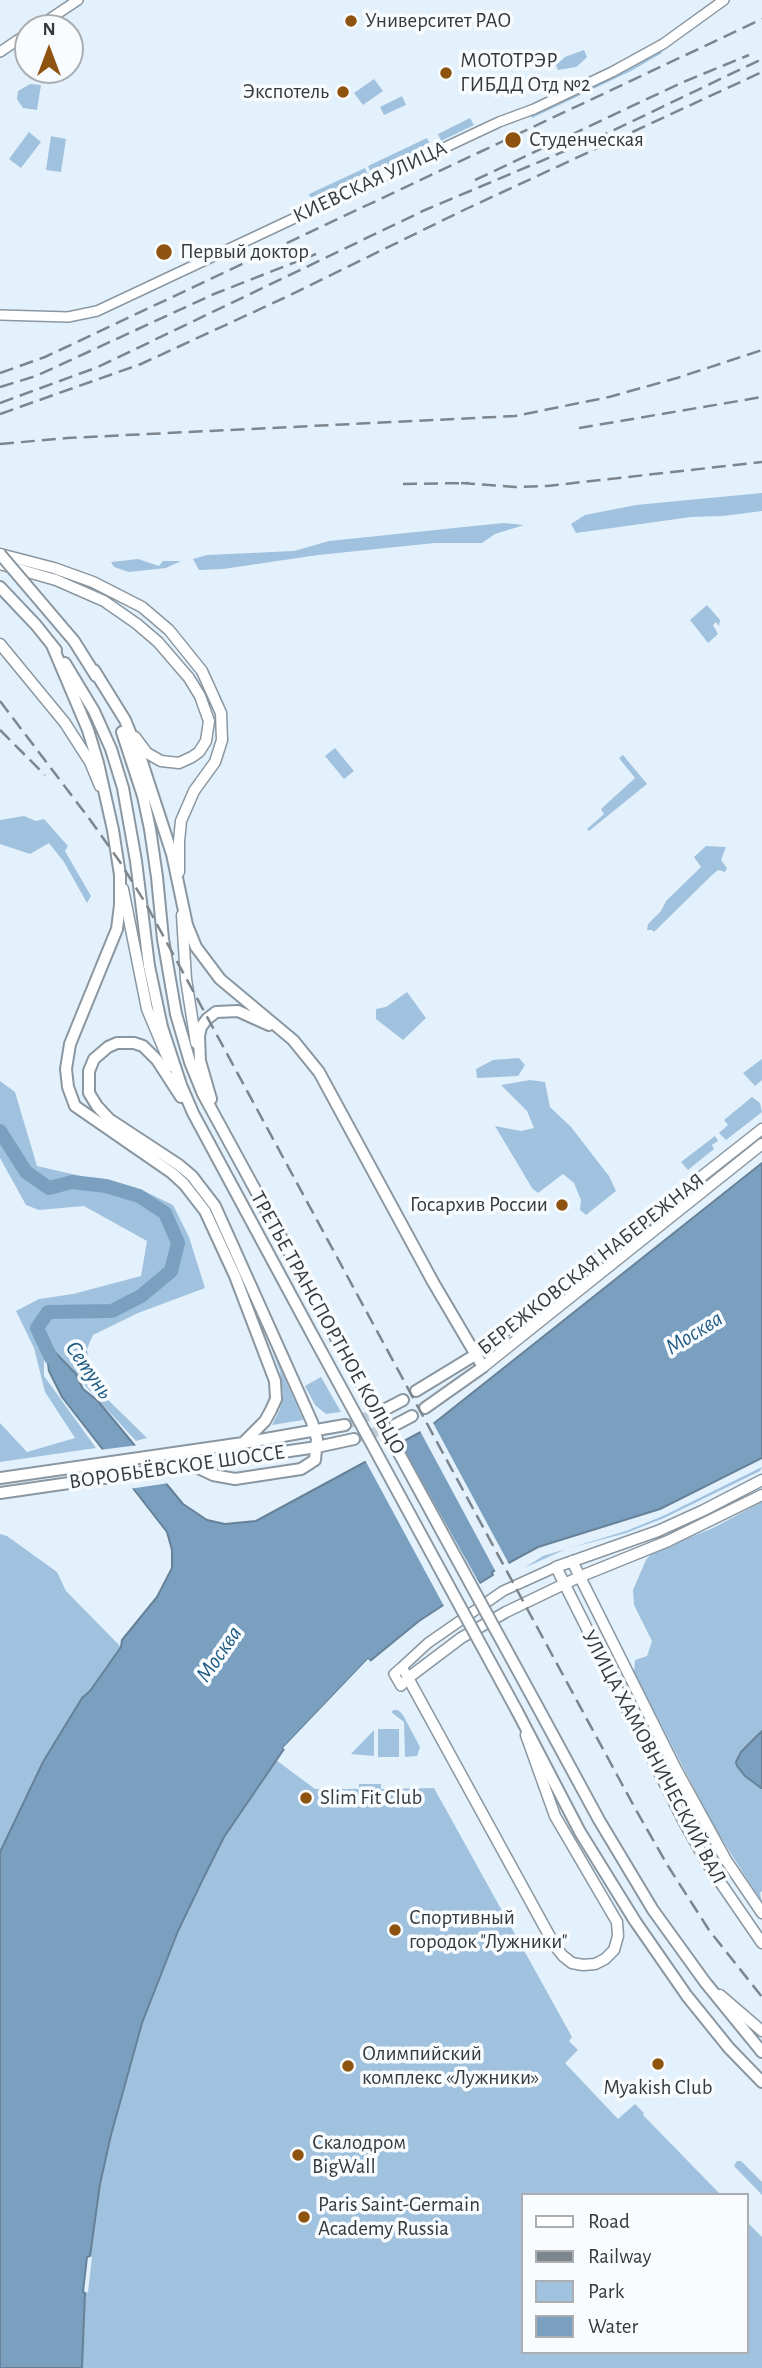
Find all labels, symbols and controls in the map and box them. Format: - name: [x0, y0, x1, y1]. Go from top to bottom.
- place label: Университет РАО: [365, 8, 511, 34]
- marker: Университет РАО: [343, 13, 359, 29]
- north arrow: [14, 14, 84, 84]
- text: N: [42, 20, 56, 39]
- place label: МОТОТРЭР ГИБДД Отд №2: [460, 48, 590, 98]
- marker: МОТОТРЭР ГИБДД Отд №2: [438, 65, 454, 81]
- place label: Экспотель: [243, 79, 329, 105]
- marker: Экспотель: [335, 84, 351, 100]
- place label: Студенческая: [529, 127, 644, 153]
- marker: Студенческая: [503, 130, 523, 150]
- street label: КИЕВСКАЯ УЛИЦА: [289, 135, 451, 229]
- place label: Первый доктор: [180, 239, 309, 265]
- marker: Первый доктор: [154, 242, 174, 262]
- street label: БЕРЕЖКОВСКАЯ НАБЕРЕЖНАЯ: [473, 1168, 709, 1360]
- street label: ТРЕТЬЕ ТРАНСПОРТНОЕ КОЛЬЦО: [245, 1187, 411, 1459]
- place label: Госархив России: [410, 1192, 548, 1218]
- marker: Госархив России: [554, 1197, 570, 1213]
- water label: Москва: [660, 1305, 728, 1361]
- water label: Сетунь: [59, 1335, 119, 1405]
- street label: ВОРОБЬЁВСКОЕ ШОССЕ: [67, 1439, 287, 1495]
- water label: Москва: [190, 1621, 248, 1687]
- street label: УЛИЦА ХАМОВНИЧЕСКИЙ ВАЛ: [576, 1626, 732, 1888]
- place label: Slim Fit Club: [320, 1785, 422, 1811]
- marker: Slim Fit Club: [298, 1790, 314, 1806]
- place label: Спортивный городок "Лужники": [409, 1905, 568, 1955]
- marker: Спортивный городок "Лужники": [387, 1922, 403, 1938]
- place label: Олимпийский комплекс «Лужники»: [362, 2041, 539, 2091]
- marker: Myakish Club: [650, 2056, 666, 2072]
- marker: Олимпийский комплекс «Лужники»: [340, 2058, 356, 2074]
- place label: Myakish Club: [604, 2075, 712, 2101]
- place label: Скалодром BigWall: [312, 2130, 406, 2180]
- marker: Скалодром BigWall: [290, 2147, 306, 2163]
- place label: Paris Saint-Germain Academy Russia: [318, 2192, 480, 2242]
- legend: [520, 2193, 748, 2354]
- marker: Paris Saint-Germain Academy Russia: [296, 2209, 312, 2225]
- text: Road: [588, 2211, 630, 2232]
- text: Railway: [588, 2246, 651, 2267]
- text: Park: [588, 2281, 624, 2302]
- text: Water: [588, 2316, 638, 2337]

